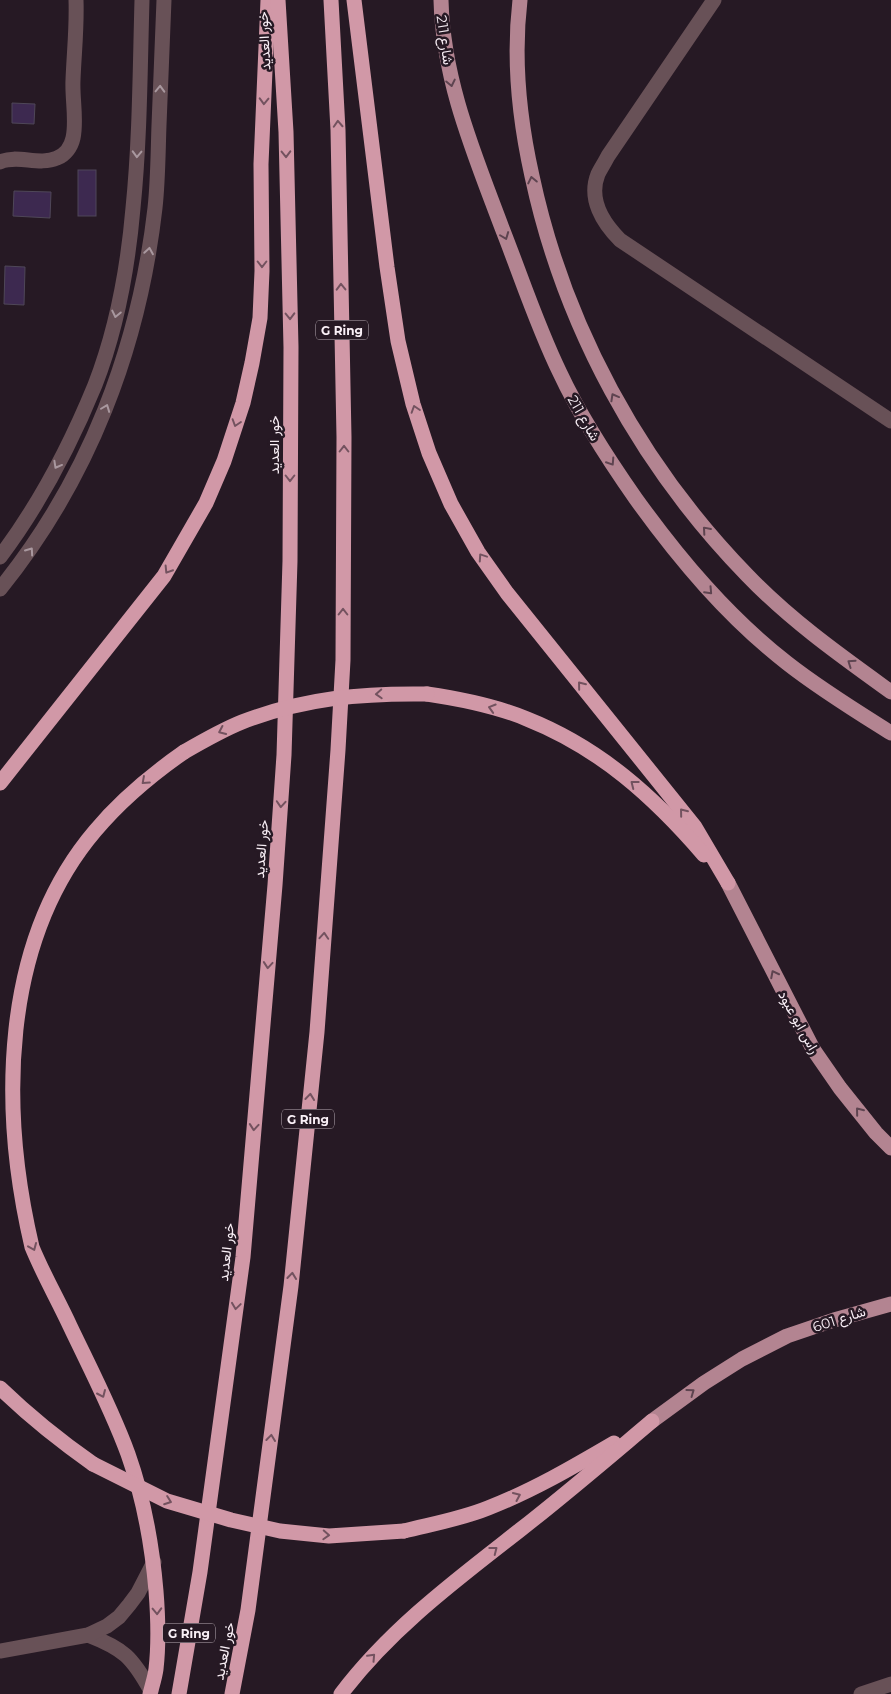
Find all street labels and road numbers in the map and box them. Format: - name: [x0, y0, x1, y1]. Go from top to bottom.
- street label: خور العديد: [253, 11, 275, 71]
- street label: شارع 211: [431, 14, 457, 66]
- road number: G Ring: [316, 320, 368, 340]
- street label: شارع 211: [562, 392, 604, 445]
- street label: خور العديد: [265, 416, 283, 474]
- street label: خور العديد: [250, 819, 272, 879]
- street label: راس ابو عبود: [774, 987, 824, 1057]
- road number: G Ring: [282, 1110, 334, 1128]
- street label: خور العديد: [214, 1222, 238, 1282]
- street label: شارع 601: [810, 1302, 868, 1338]
- street label: خور العديد: [210, 1621, 238, 1681]
- road number: G Ring: [163, 1624, 215, 1642]

